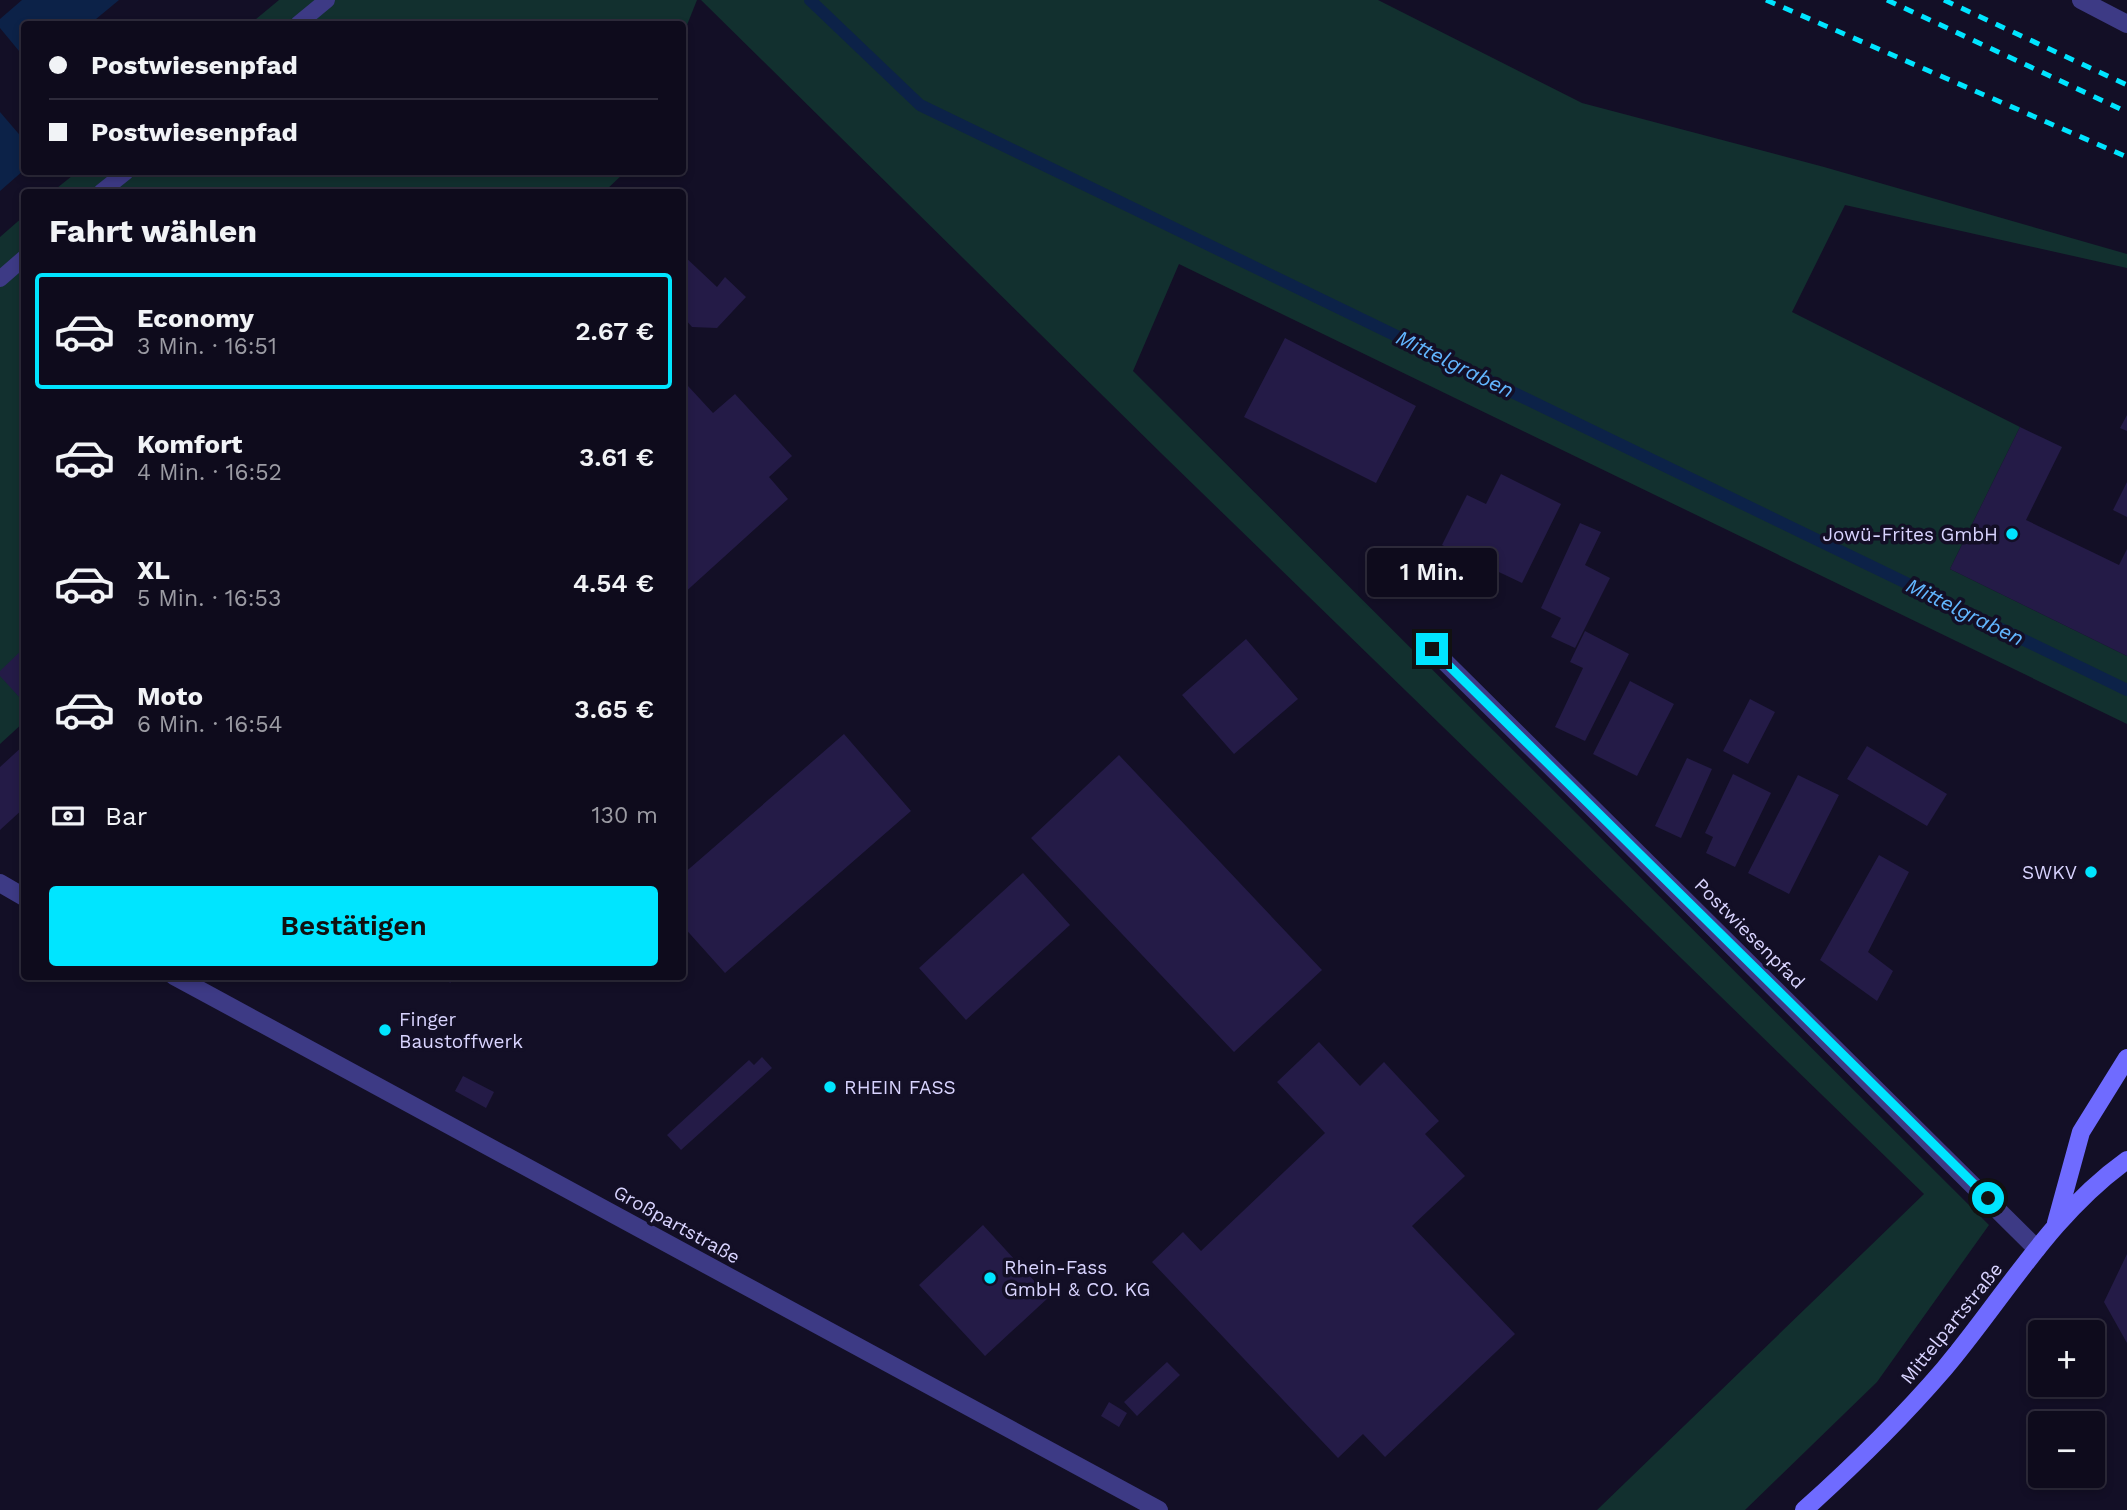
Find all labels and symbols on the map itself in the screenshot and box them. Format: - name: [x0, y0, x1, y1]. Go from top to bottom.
- water label: Mittelgraben: [1392, 324, 1518, 403]
- place label: Jowü-Frites GmbH: [1822, 523, 1998, 546]
- marker: Jowü-Frites GmbH: [2004, 526, 2020, 542]
- callout: 1 Min.: [1367, 548, 1497, 596]
- water label: Mittelgraben: [1902, 572, 2028, 651]
- route end: [1416, 633, 1448, 665]
- place label: SWKV: [2022, 861, 2077, 884]
- marker: SWKV: [2083, 864, 2099, 880]
- street label: Postwiesenpfad: [1690, 873, 1810, 993]
- place label: Finger Baustoffwerk: [399, 1008, 523, 1053]
- marker: Finger Baustoffwerk: [377, 1022, 393, 1038]
- place label: RHEIN FASS: [844, 1076, 956, 1099]
- marker: RHEIN FASS: [822, 1079, 838, 1095]
- street label: Großpartstraße: [610, 1180, 744, 1269]
- route start: [1972, 1182, 2004, 1214]
- place label: Rhein-Fass GmbH & CO. KG: [1004, 1256, 1150, 1301]
- street label: Mittelpartstraße: [1895, 1258, 2007, 1389]
- marker: Rhein-Fass GmbH & CO. KG: [982, 1270, 998, 1286]

